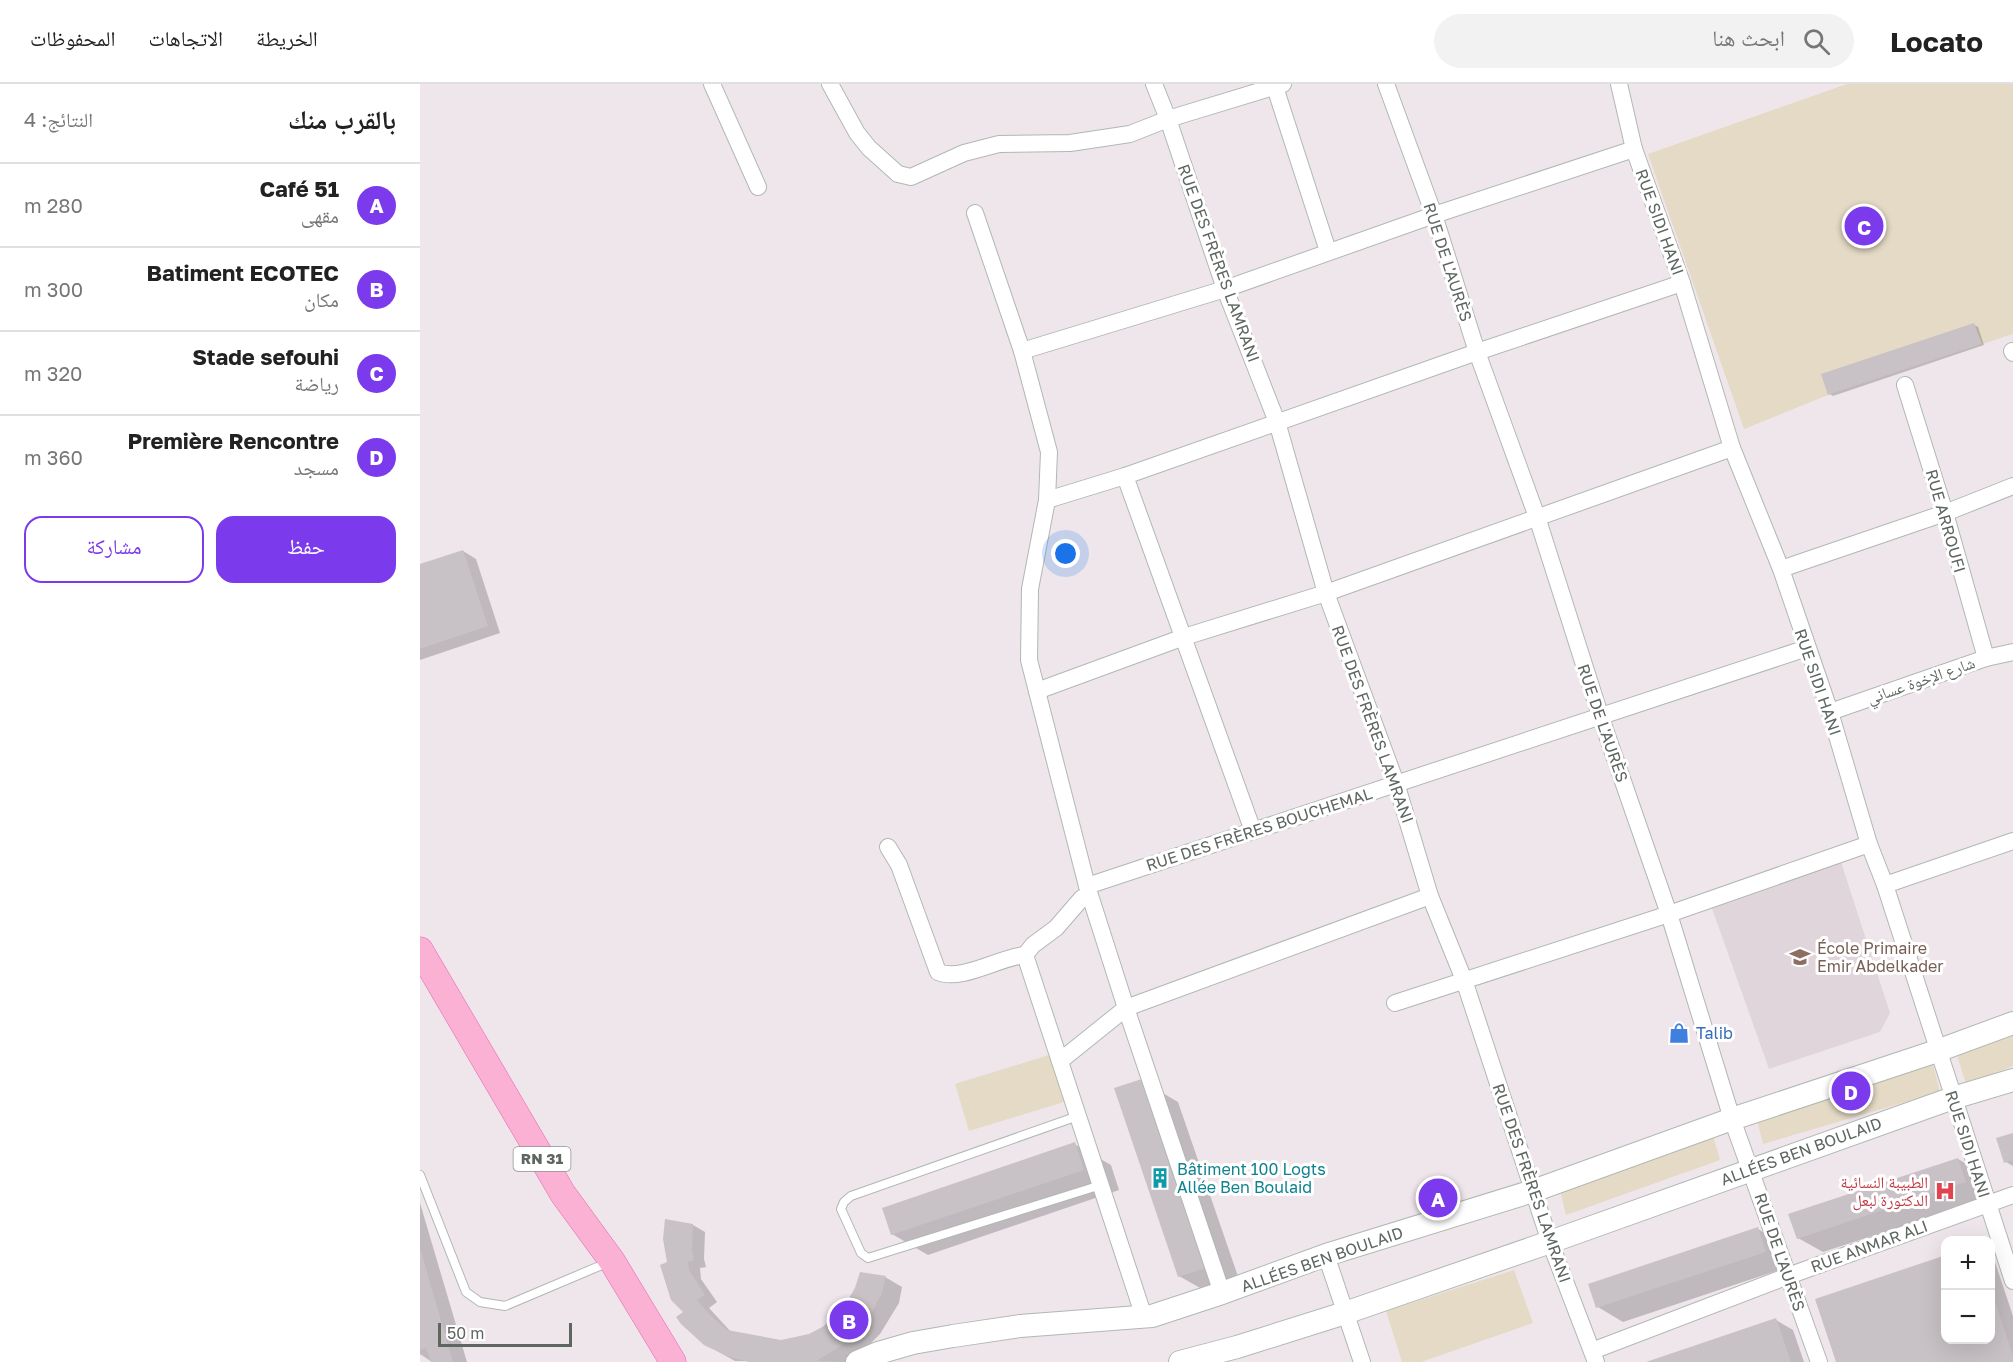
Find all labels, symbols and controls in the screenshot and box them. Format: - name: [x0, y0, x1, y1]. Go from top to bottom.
- search box: [1434, 14, 1854, 68]
- text: ابحث هنا: [1712, 24, 1785, 51]
- text: المحفوظات: [30, 25, 115, 51]
- text: الاتجاهات: [148, 25, 223, 51]
- text: الخريطة: [256, 25, 318, 51]
- icon: search: [1800, 25, 1833, 58]
- text: Locato: [1890, 25, 1983, 58]
- text: بالقرب منك: [288, 104, 396, 135]
- text: النتائج: 4: [24, 107, 93, 131]
- street label: RUE DES FRÈRES LAMRANI: [1174, 161, 1264, 365]
- street label: RUE SIDI HANI: [1631, 166, 1689, 278]
- text: Café 51: [259, 175, 339, 202]
- text: 280 m: [24, 193, 83, 217]
- text: A: [369, 193, 384, 217]
- street label: RUE DE L'AURÈS: [1419, 200, 1477, 324]
- text: مقهى: [301, 203, 339, 227]
- pin: C: [1844, 204, 1884, 248]
- text: Batiment ECOTEC: [147, 259, 339, 286]
- text: 300 m: [24, 277, 83, 301]
- text: B: [369, 277, 384, 301]
- text: مكان: [304, 287, 339, 311]
- text: Stade sefouhi: [192, 343, 339, 370]
- text: 320 m: [24, 361, 82, 385]
- text: C: [369, 361, 384, 385]
- text: رياضة: [295, 371, 339, 395]
- text: Première Rencontre: [128, 427, 339, 454]
- text: 360 m: [24, 445, 83, 469]
- text: D: [369, 445, 384, 469]
- text: مسجد: [294, 455, 339, 479]
- street label: RUE ARROUFI: [1922, 467, 1970, 575]
- button: مشاركة: [24, 516, 204, 583]
- button: حفظ: [216, 516, 396, 583]
- your location: [1051, 539, 1080, 568]
- street label: RUE DES FRÈRES LAMRANI: [1328, 622, 1418, 826]
- street label: RUE SIDI HANI: [1790, 626, 1846, 738]
- street label: شارع الإخوة عساني: [1864, 652, 1979, 711]
- street label: RUE DE L'AURÈS: [1573, 661, 1633, 785]
- street label: RUE DES FRÈRES BOUCHEMAL: [1143, 783, 1375, 875]
- place label: École Primaire Emir Abdelkader: [1817, 938, 1944, 976]
- school or university icon: École Primaire Emir Abdelkader: [1788, 945, 1812, 969]
- shop icon: Talib: [1667, 1021, 1691, 1045]
- place label: Talib: [1696, 1023, 1733, 1043]
- pin: D: [1832, 1068, 1870, 1114]
- street label: RUE DES FRÈRES LAMRANI: [1488, 1081, 1576, 1285]
- street label: RUE SIDI HANI: [1941, 1088, 1995, 1200]
- street label: ALLÉES BEN BOULAID: [1718, 1113, 1884, 1189]
- road number: RN 31: [514, 1147, 570, 1171]
- place label: Bâtiment 100 Logts Allée Ben Boulaid: [1177, 1159, 1326, 1197]
- building icon: Bâtiment 100 Logts Allée Ben Boulaid: [1148, 1166, 1172, 1190]
- place label: الطبيبة النسائية الدكتورة لبعل: [1840, 1172, 1928, 1211]
- pin: A: [1418, 1176, 1458, 1220]
- hospital icon: الطبيبة النسائية الدكتورة لبعل: [1933, 1179, 1957, 1203]
- street label: RUE DE L'AURÈS: [1750, 1190, 1810, 1314]
- street label: RUE ANMAR ALI: [1808, 1216, 1930, 1276]
- street label: ALLÉES BEN BOULAID: [1238, 1222, 1406, 1296]
- map controls: [1941, 1236, 1995, 1344]
- button: +: [1941, 1236, 1995, 1290]
- button: −: [1941, 1290, 1995, 1344]
- pin: B: [830, 1298, 868, 1342]
- scale bar: [438, 1320, 572, 1348]
- text: 50 m: [447, 1323, 484, 1343]

